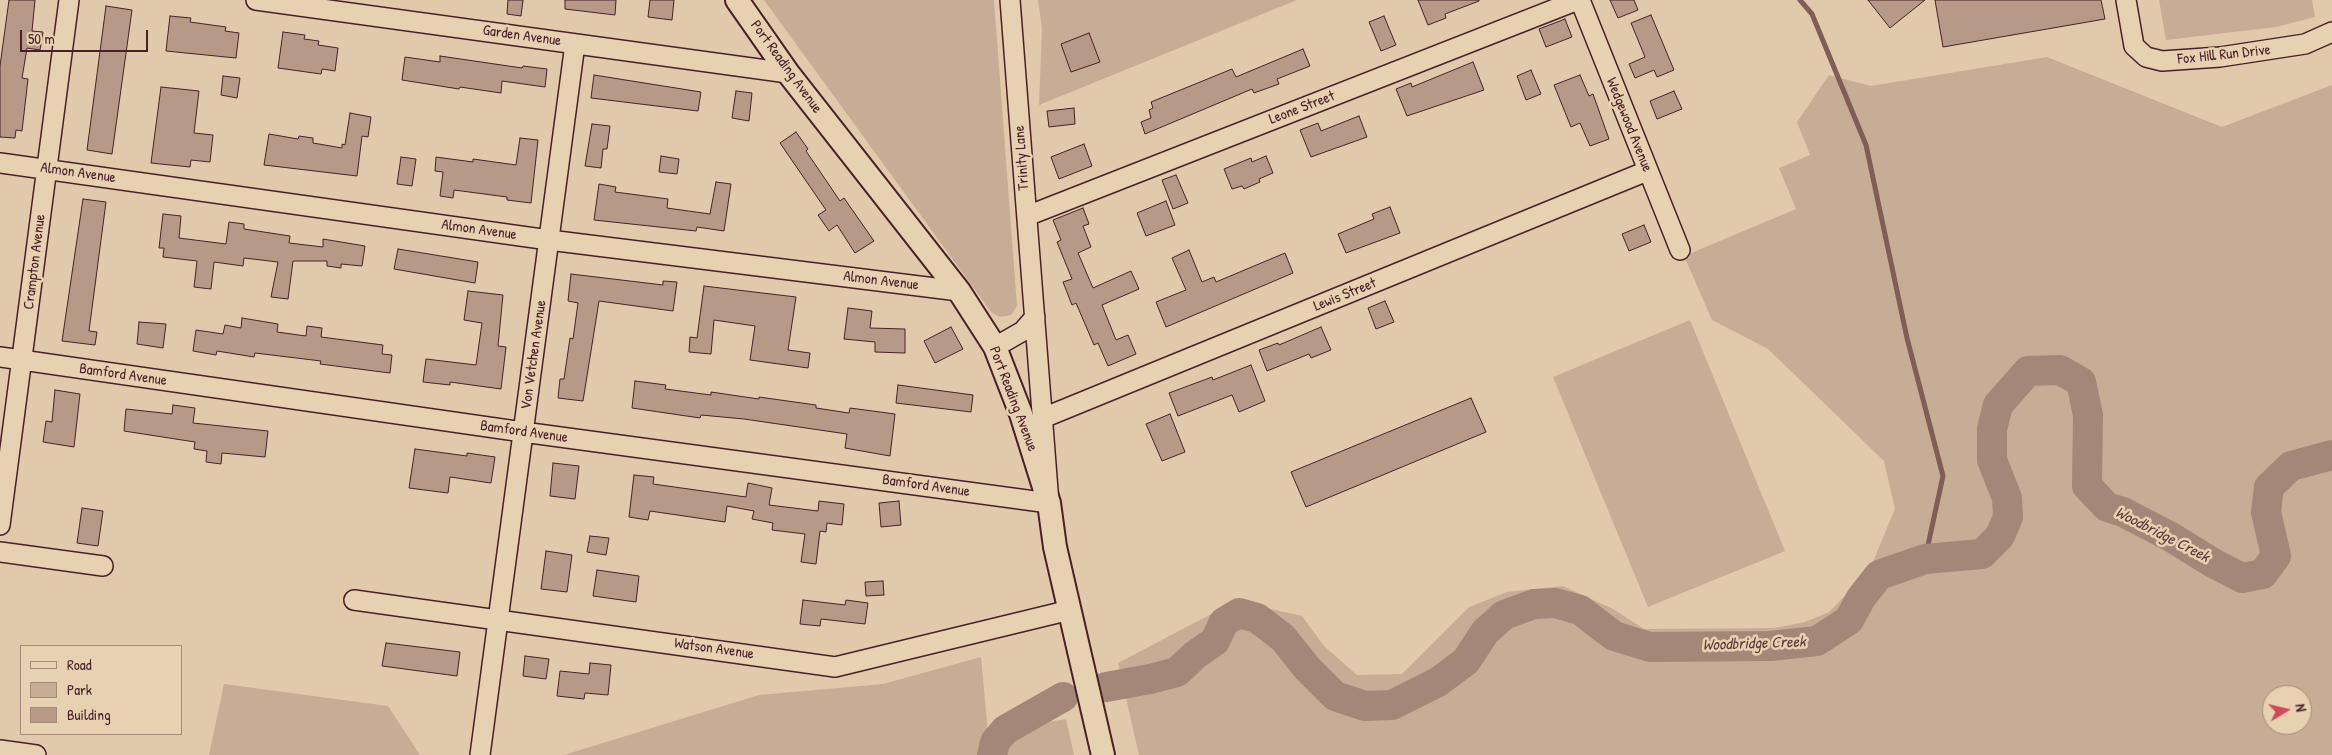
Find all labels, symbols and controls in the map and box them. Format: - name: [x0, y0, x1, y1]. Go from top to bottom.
- street label: Port Reading Avenue: [746, 17, 826, 117]
- scale bar: [22, 20, 150, 52]
- street label: Garden Avenue: [482, 22, 562, 50]
- text: 50 m: [28, 28, 55, 49]
- street label: Fox Hill Run Drive: [2177, 41, 2271, 69]
- street label: Wedgewood Avenue: [1602, 75, 1656, 175]
- street label: Leone Street: [1267, 87, 1337, 129]
- street label: Trinity Lane: [1011, 125, 1033, 191]
- street label: Almon Avenue: [39, 159, 117, 187]
- street label: Crampton Avenue: [20, 213, 50, 311]
- street label: Almon Avenue: [440, 216, 518, 244]
- street label: Almon Avenue: [842, 267, 920, 295]
- street label: Lewis Street: [1311, 274, 1379, 316]
- street label: Von Vetchen Avenue: [517, 299, 551, 411]
- street label: Port Reading Avenue: [985, 344, 1041, 454]
- street label: Bamford Avenue: [78, 360, 168, 390]
- street label: Bamford Avenue: [479, 417, 569, 447]
- street label: Bamford Avenue: [881, 471, 971, 501]
- water label: Woodbridge Creek: [2112, 503, 2212, 567]
- water label: Woodbridge Creek: [1702, 633, 1806, 655]
- street label: Watson Avenue: [673, 634, 755, 664]
- legend: [20, 645, 182, 735]
- text: Road: [67, 654, 92, 675]
- text: Park: [67, 679, 92, 700]
- north arrow: [2262, 685, 2312, 735]
- text: N: [2291, 703, 2311, 713]
- text: Building: [67, 704, 111, 725]

